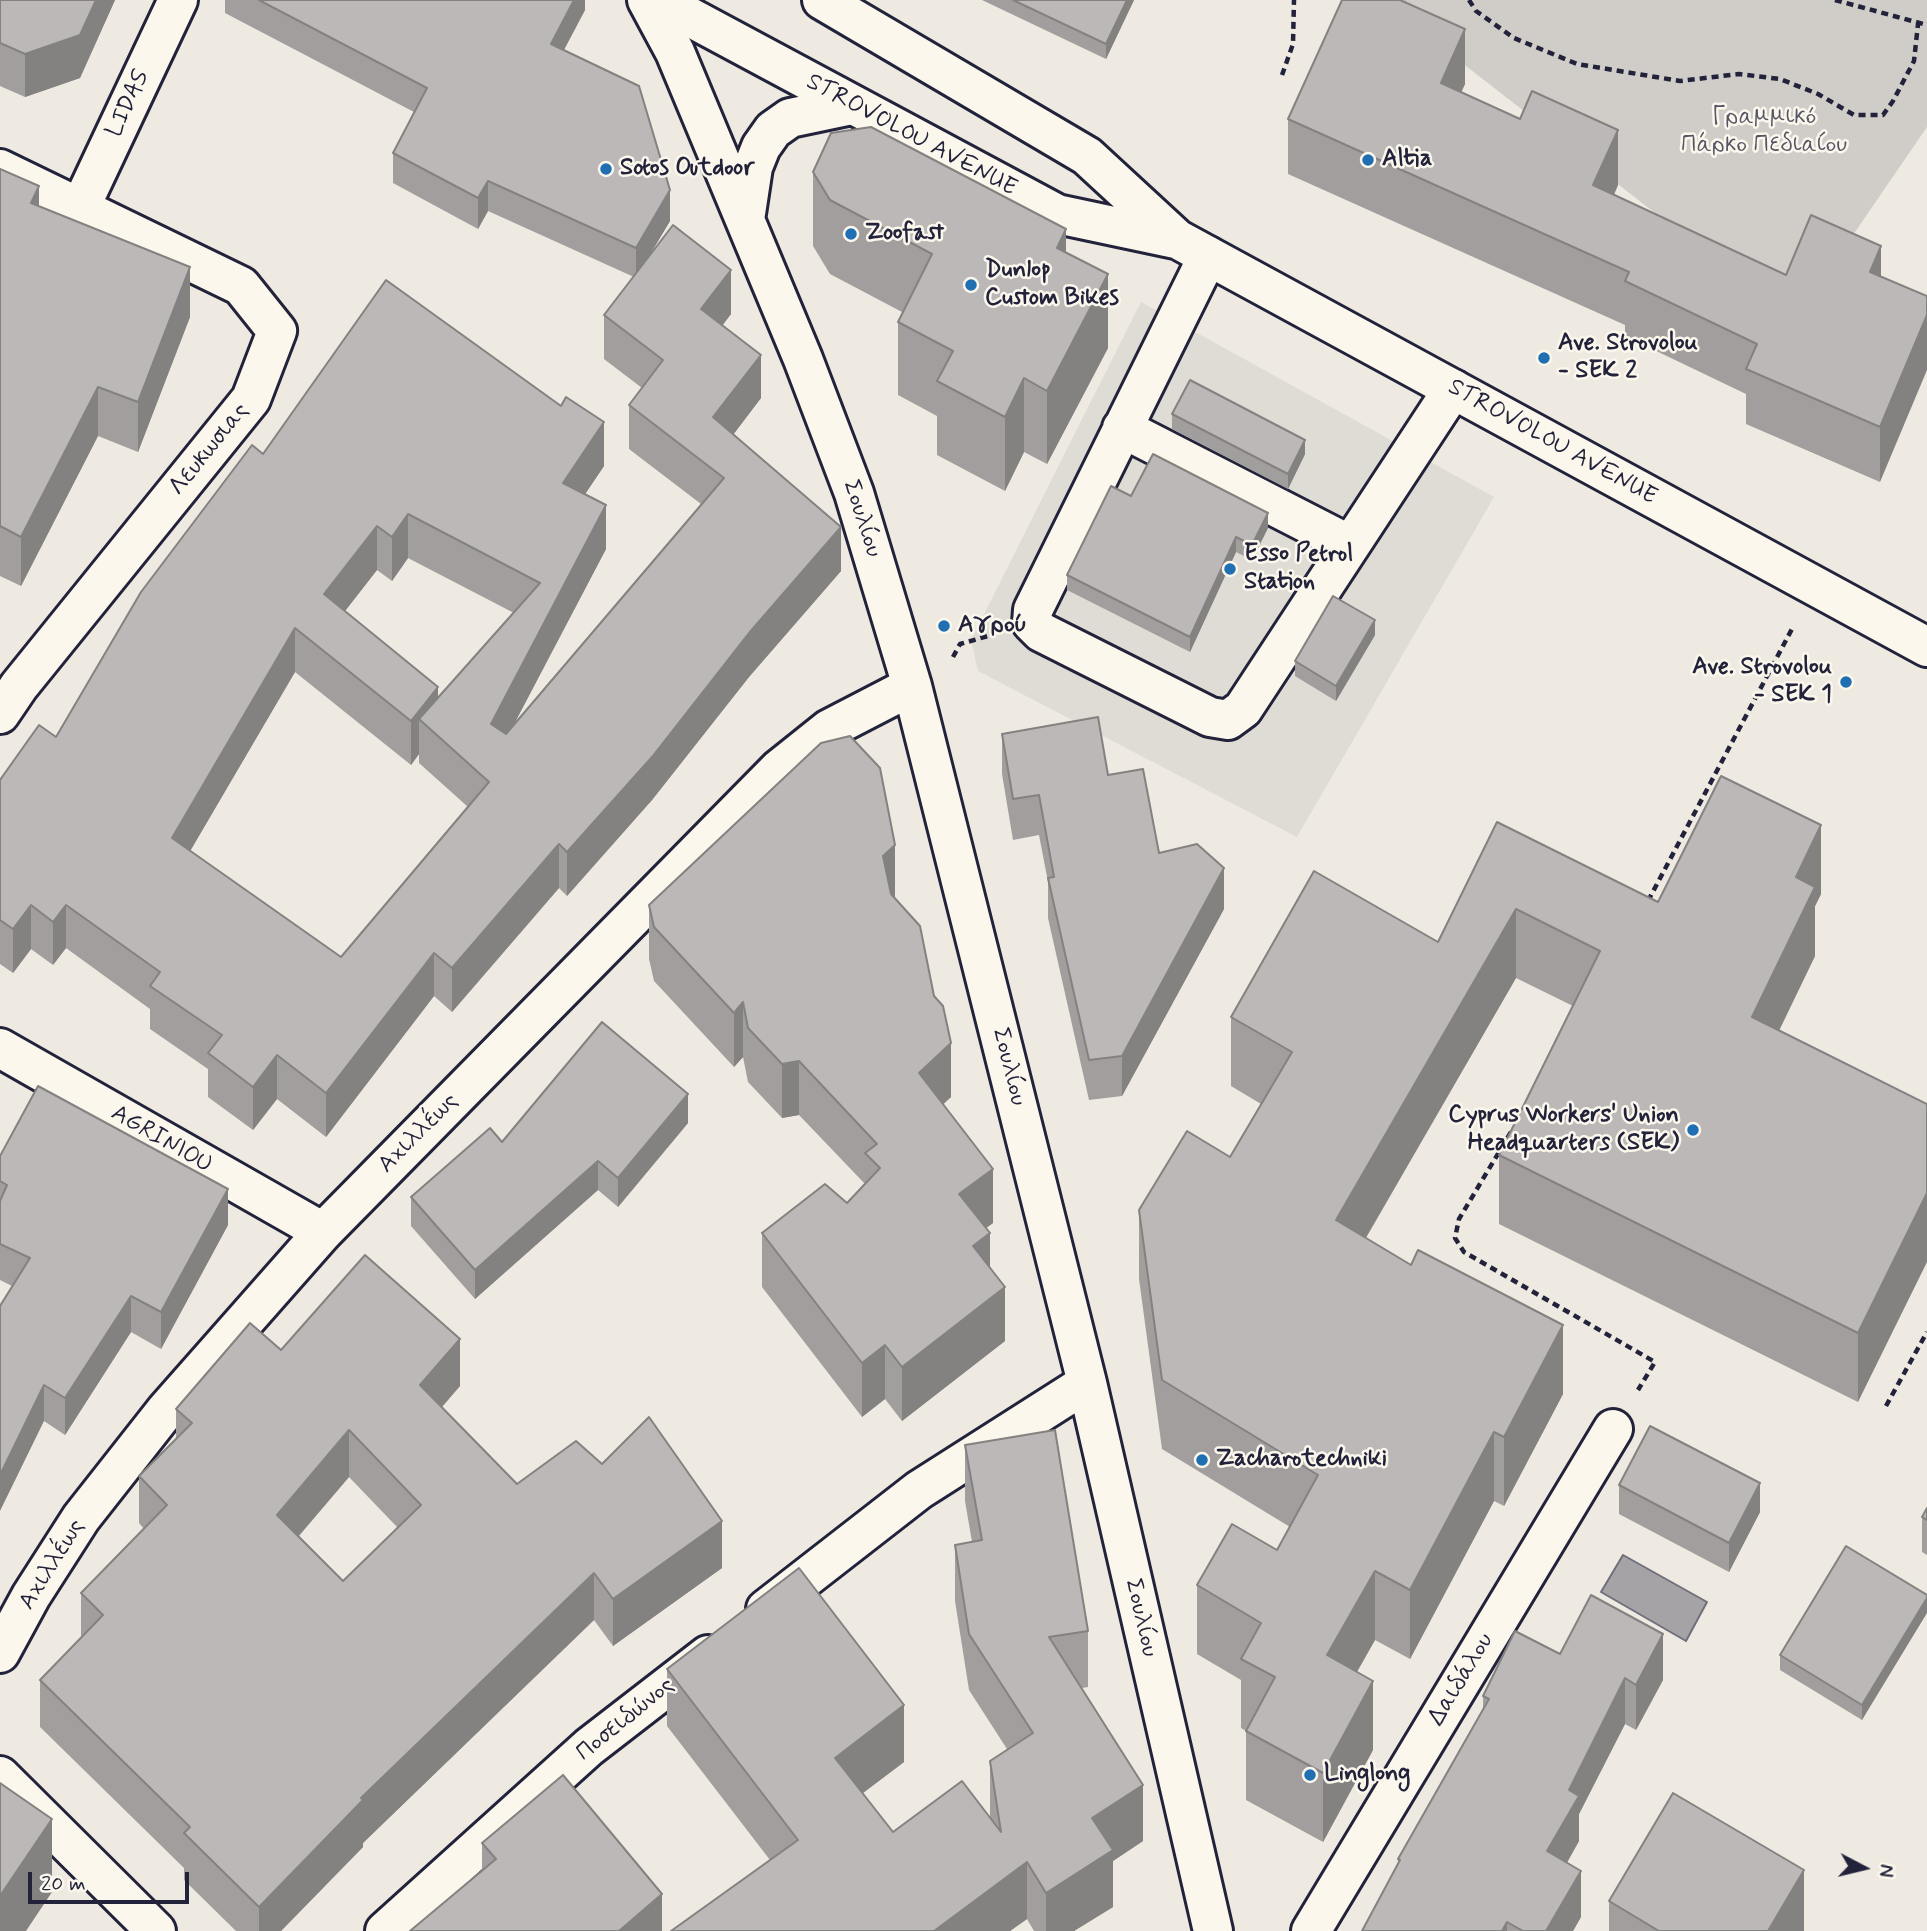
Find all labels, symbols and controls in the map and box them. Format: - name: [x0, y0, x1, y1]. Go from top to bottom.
- street label: LIDAS: [101, 66, 157, 142]
- street label: STROVOLOU AVENUE: [801, 68, 1021, 204]
- park label: Γραμμικό Πάρκο Πεδιαίου: [1681, 104, 1847, 160]
- place label: Altia: [1382, 146, 1432, 174]
- marker: Altia: [1360, 152, 1376, 168]
- place label: Sotos Outdoor: [620, 155, 754, 183]
- marker: Sotos Outdoor: [598, 161, 614, 177]
- place label: Zoofast: [865, 220, 944, 248]
- marker: Zoofast: [843, 226, 859, 242]
- place label: Dunlop Custom Bikes: [985, 257, 1119, 313]
- marker: Dunlop Custom Bikes: [963, 277, 979, 293]
- place label: Ave. Strovolou - SEK 2: [1558, 330, 1698, 386]
- marker: Ave. Strovolou - SEK 2: [1536, 350, 1552, 366]
- street label: STROVOLOU AVENUE: [1442, 374, 1662, 512]
- street label: Λευκωσιας: [164, 398, 256, 502]
- street label: Σουλίου: [835, 477, 887, 561]
- place label: Esso Petrol Station: [1244, 541, 1353, 597]
- marker: Esso Petrol Station: [1222, 561, 1238, 577]
- place label: Αγρού: [958, 612, 1027, 640]
- marker: Αγρού: [936, 618, 952, 634]
- place label: Ave. Strovolou - SEK 1: [1692, 654, 1832, 710]
- marker: Ave. Strovolou - SEK 1: [1838, 674, 1854, 690]
- street label: Σουλίου: [984, 1025, 1032, 1109]
- street label: Αχιλλέως: [373, 1088, 465, 1180]
- street label: AGRINIOU: [105, 1100, 217, 1180]
- place label: Cyprus Workers' Union Headquarters (SEK): [1448, 1102, 1679, 1158]
- marker: Cyprus Workers' Union Headquarters (SEK): [1685, 1122, 1701, 1138]
- place label: Zacharotechniki: [1216, 1446, 1387, 1474]
- marker: Zacharotechniki: [1194, 1452, 1210, 1468]
- street label: Αχιλλέως: [14, 1514, 92, 1616]
- street label: Σουλίου: [1117, 1576, 1163, 1660]
- street label: Δαιδάλου: [1423, 1628, 1501, 1732]
- street label: Ποσειδώνος: [571, 1672, 681, 1768]
- place label: Linglong: [1324, 1761, 1410, 1789]
- marker: Linglong: [1302, 1767, 1318, 1783]
- north arrow: [1829, 1833, 1899, 1903]
- scale bar: [32, 1857, 192, 1901]
- text: N: [1872, 1863, 1899, 1878]
- text: 20 m: [41, 1870, 86, 1898]

